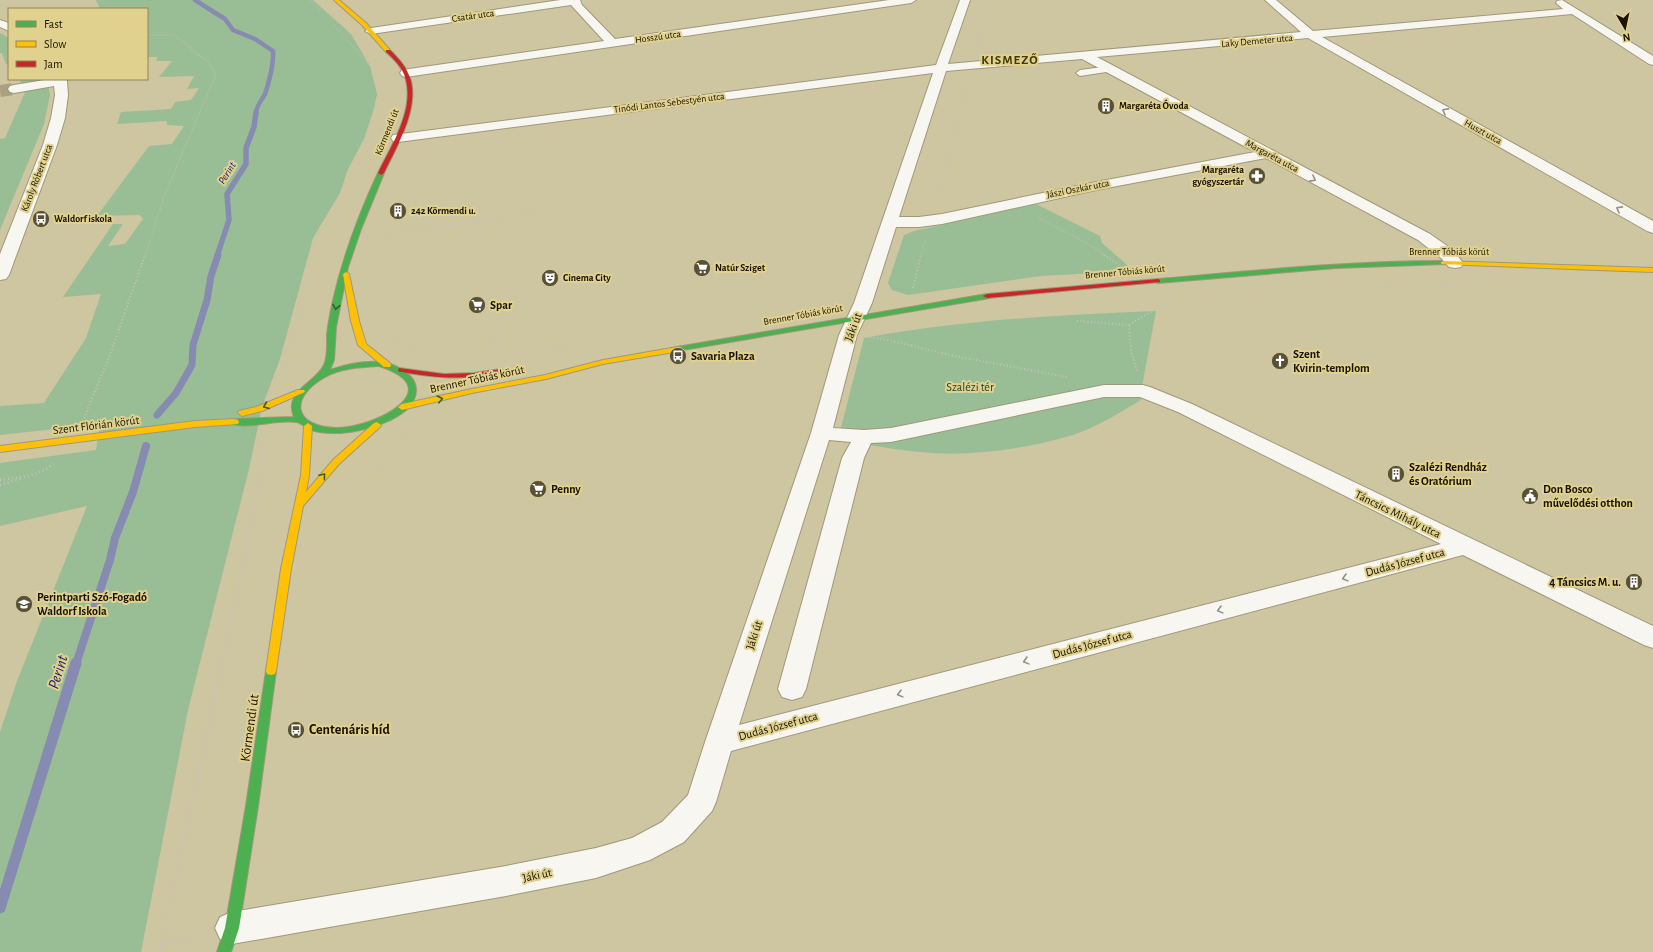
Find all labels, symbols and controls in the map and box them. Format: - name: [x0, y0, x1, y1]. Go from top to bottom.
- legend: [8, 8, 148, 80]
- street label: Csatár utca: [451, 8, 495, 24]
- north arrow: [1605, 8, 1645, 48]
- text: Fast: [44, 18, 63, 30]
- street label: Hosszú utca: [634, 29, 682, 45]
- text: N: [1622, 31, 1631, 43]
- street label: Laky Demeter utca: [1221, 33, 1294, 49]
- text: Slow: [44, 38, 66, 50]
- district label: KISMEZŐ: [981, 53, 1039, 67]
- text: Jam: [44, 58, 63, 70]
- street label: Tinódi Lantos Sebestyén utca: [613, 91, 725, 115]
- building icon: Margaréta Óvoda: [1096, 96, 1116, 116]
- place label: Margaréta Óvoda: [1119, 99, 1189, 111]
- street label: Körmendi út: [373, 107, 401, 156]
- one-way arrow: [1442, 108, 1449, 115]
- street label: Huszt utca: [1463, 118, 1504, 146]
- street label: Margaréta utca: [1244, 138, 1301, 174]
- street label: Károly Róbert utca: [20, 143, 54, 213]
- water label: Perint: [216, 160, 238, 186]
- place label: Margaréta gyógyszertár: [1192, 165, 1245, 187]
- pharmacy icon: Margaréta gyógyszertár: [1247, 166, 1267, 186]
- one-way arrow: [1309, 174, 1317, 181]
- street label: Jászi Oszkár utca: [1046, 178, 1111, 200]
- building icon: 242 Körmendi u.: [388, 201, 408, 221]
- place label: 242 Körmendi u.: [411, 206, 476, 216]
- one-way arrow: [1616, 206, 1623, 213]
- bus stop icon: Waldorf iskola: [31, 209, 51, 229]
- place label: Waldorf iskola: [54, 214, 112, 224]
- street label: Brenner Tóbiás körút: [1409, 247, 1490, 257]
- supermarket icon: Natúr Sziget: [692, 258, 712, 278]
- place label: Natúr Sziget: [715, 263, 766, 273]
- street label: Brenner Tóbiás körút: [1085, 263, 1166, 280]
- theatre icon: Cinema City: [540, 268, 560, 288]
- place label: Cinema City: [563, 273, 611, 283]
- supermarket icon: Spar: [467, 295, 487, 315]
- place label: Spar: [490, 299, 513, 311]
- street label: Brenner Tóbiás körút: [763, 303, 844, 327]
- one-way arrow: [332, 304, 341, 310]
- street label: Jáki út: [842, 311, 864, 343]
- bus stop icon: Savaria Plaza: [668, 346, 688, 366]
- place label: Szent Kvirin-templom: [1293, 348, 1370, 374]
- place label: Savaria Plaza: [691, 350, 755, 362]
- church icon: Szent Kvirin-templom: [1270, 351, 1290, 371]
- street label: Brenner Tóbiás körút: [429, 363, 525, 395]
- park label: Szalézi tér: [946, 381, 994, 393]
- one-way arrow: [436, 395, 443, 404]
- one-way arrow: [263, 402, 270, 410]
- street label: Szent Flórián körút: [52, 414, 140, 436]
- place label: Szalézi Rendház és Oratórium: [1409, 461, 1487, 487]
- building icon: Szalézi Rendház és Oratórium: [1386, 464, 1406, 484]
- one-way arrow: [318, 474, 325, 481]
- supermarket icon: Penny: [528, 479, 548, 499]
- place label: Penny: [551, 483, 581, 496]
- place label: Don Bosco művelődési otthon: [1543, 483, 1633, 509]
- public building icon: Don Bosco művelődési otthon: [1520, 486, 1540, 506]
- street label: Táncsics Mihály utca: [1353, 488, 1443, 541]
- street label: Dudás József utca: [1364, 546, 1446, 578]
- building icon: 4 Táncsics M. u.: [1624, 572, 1644, 592]
- one-way arrow: [1342, 573, 1349, 581]
- place label: 4 Táncsics M. u.: [1549, 576, 1621, 588]
- place label: Perintparti Szó-Fogadó Waldorf Iskola: [37, 591, 147, 617]
- school or university icon: Perintparti Szó-Fogadó Waldorf Iskola: [14, 594, 34, 614]
- one-way arrow: [1216, 606, 1223, 614]
- street label: Jáki út: [744, 619, 764, 651]
- street label: Dudás József utca: [1051, 628, 1133, 660]
- water label: Perint: [45, 652, 71, 691]
- one-way arrow: [1023, 656, 1030, 665]
- one-way arrow: [897, 689, 904, 698]
- street label: Körmendi út: [238, 693, 262, 763]
- street label: Dudás József utca: [737, 710, 819, 742]
- bus stop icon: Centenáris híd: [286, 720, 306, 740]
- place label: Centenáris híd: [309, 723, 390, 737]
- street label: Jáki út: [521, 866, 553, 884]

